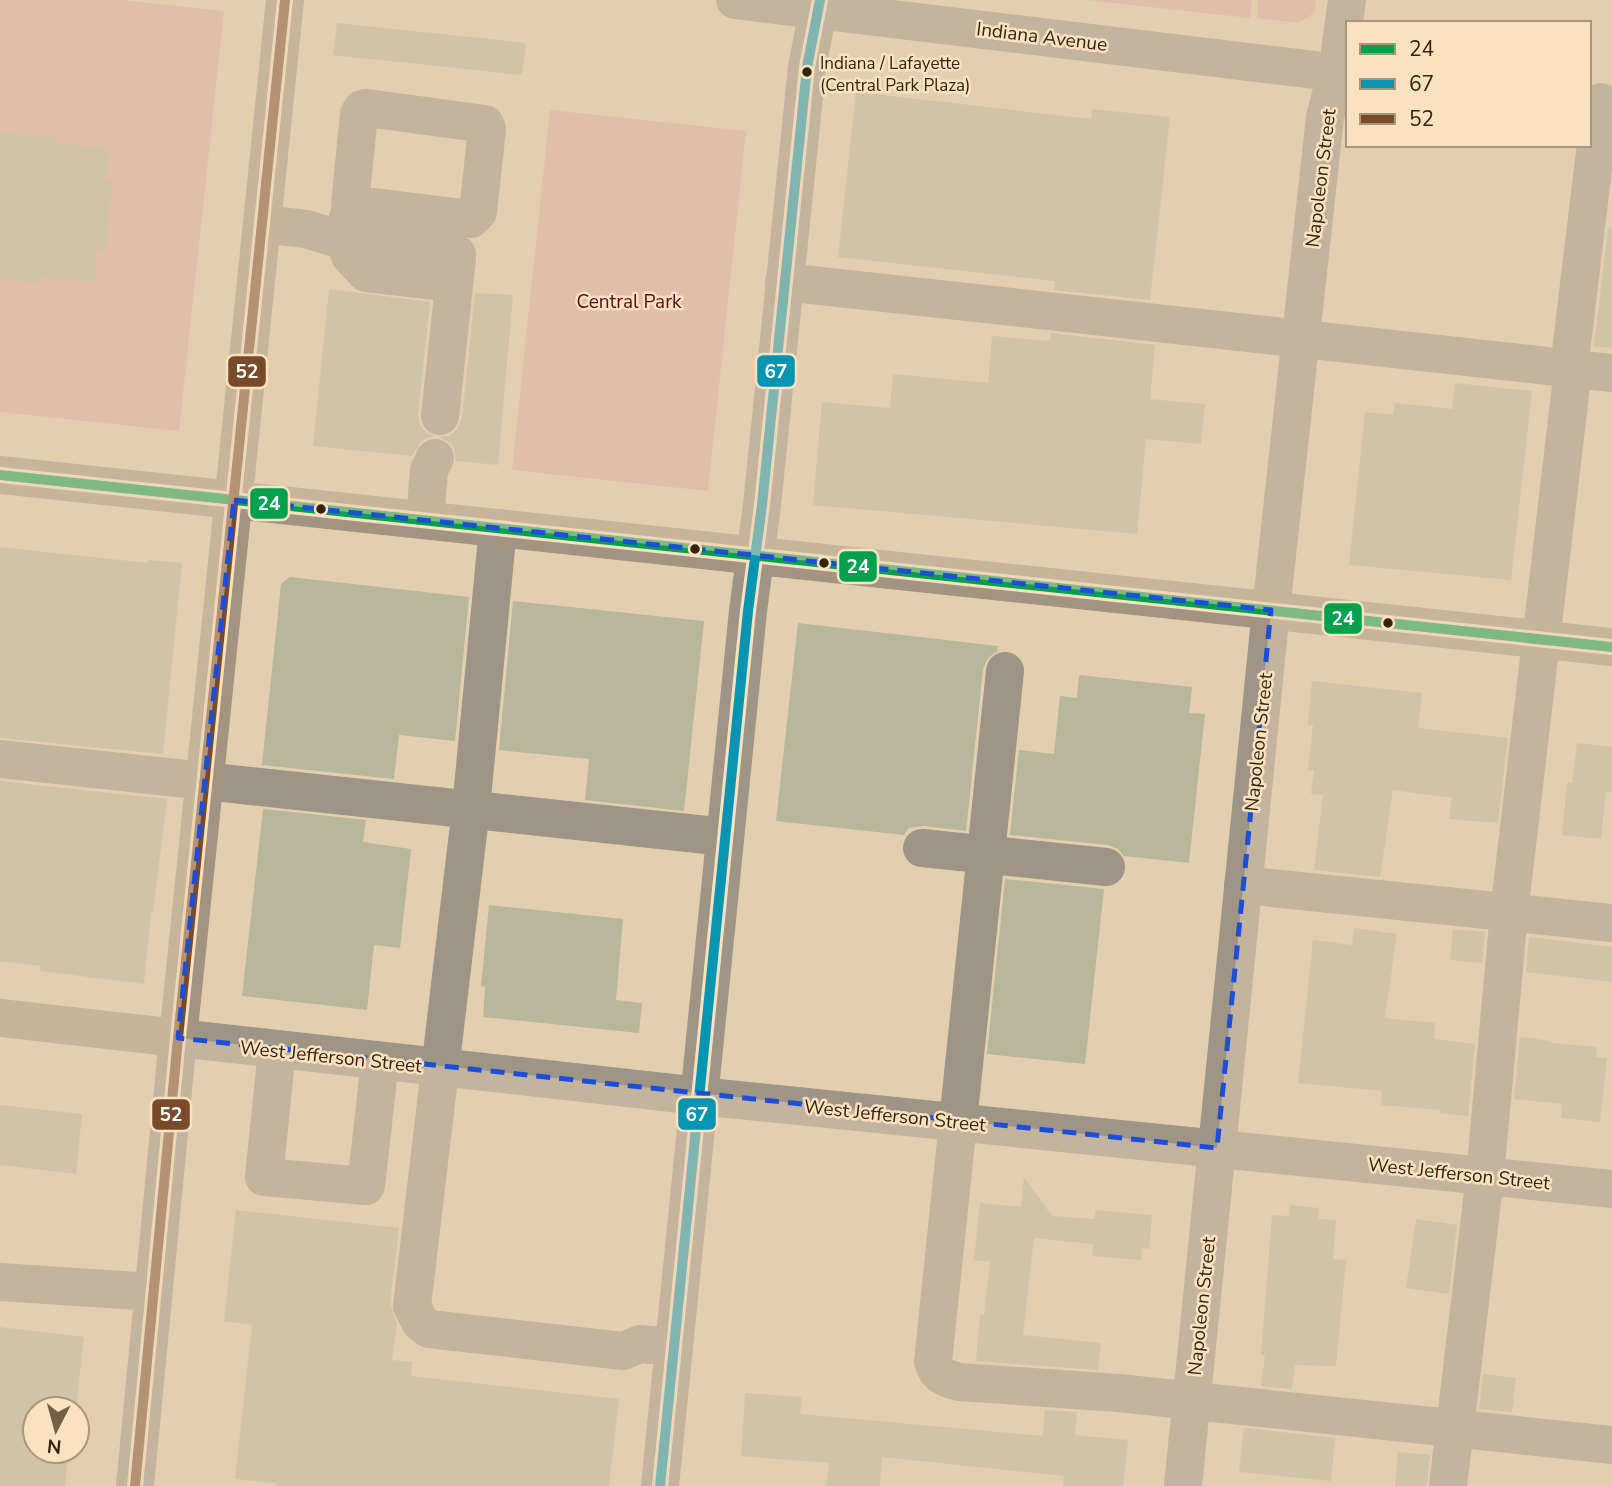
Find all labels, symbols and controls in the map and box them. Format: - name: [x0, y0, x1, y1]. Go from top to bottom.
- street label: Indiana Avenue: [975, 16, 1109, 58]
- legend: [1346, 21, 1591, 147]
- text: 24: [1409, 35, 1434, 63]
- place label: Indiana / Lafayette (Central Park Plaza): [820, 52, 970, 97]
- marker: Indiana / Lafayette (Central Park Plaza): [800, 65, 814, 79]
- text: 67: [1409, 70, 1434, 98]
- text: 52: [1409, 105, 1434, 133]
- street label: Napoleon Street: [1300, 107, 1342, 249]
- park label: Central Park: [577, 289, 682, 315]
- line badge: 67: [756, 354, 796, 388]
- line badge: 52: [227, 355, 267, 388]
- text: 52: [236, 359, 258, 385]
- text: 67: [765, 359, 787, 385]
- line badge: 24: [249, 487, 289, 520]
- text: 24: [258, 491, 280, 517]
- unlabelled marker: [314, 502, 328, 516]
- unlabelled marker: [688, 542, 702, 556]
- line badge: 24: [838, 550, 878, 583]
- text: 24: [847, 554, 869, 580]
- unlabelled marker: [817, 556, 831, 570]
- line badge: 24: [1323, 602, 1363, 635]
- text: 24: [1332, 606, 1354, 632]
- unlabelled marker: [1381, 616, 1395, 630]
- street label: Napoleon Street: [1239, 671, 1279, 813]
- street label: West Jefferson Street: [239, 1035, 424, 1080]
- street label: West Jefferson Street: [803, 1094, 988, 1139]
- line badge: 67: [677, 1097, 717, 1131]
- line badge: 52: [151, 1098, 191, 1131]
- text: 52: [160, 1102, 182, 1128]
- text: 67: [686, 1102, 708, 1128]
- street label: West Jefferson Street: [1367, 1152, 1552, 1197]
- street label: Napoleon Street: [1182, 1235, 1222, 1377]
- north arrow: [21, 1395, 91, 1465]
- text: N: [46, 1432, 63, 1460]

